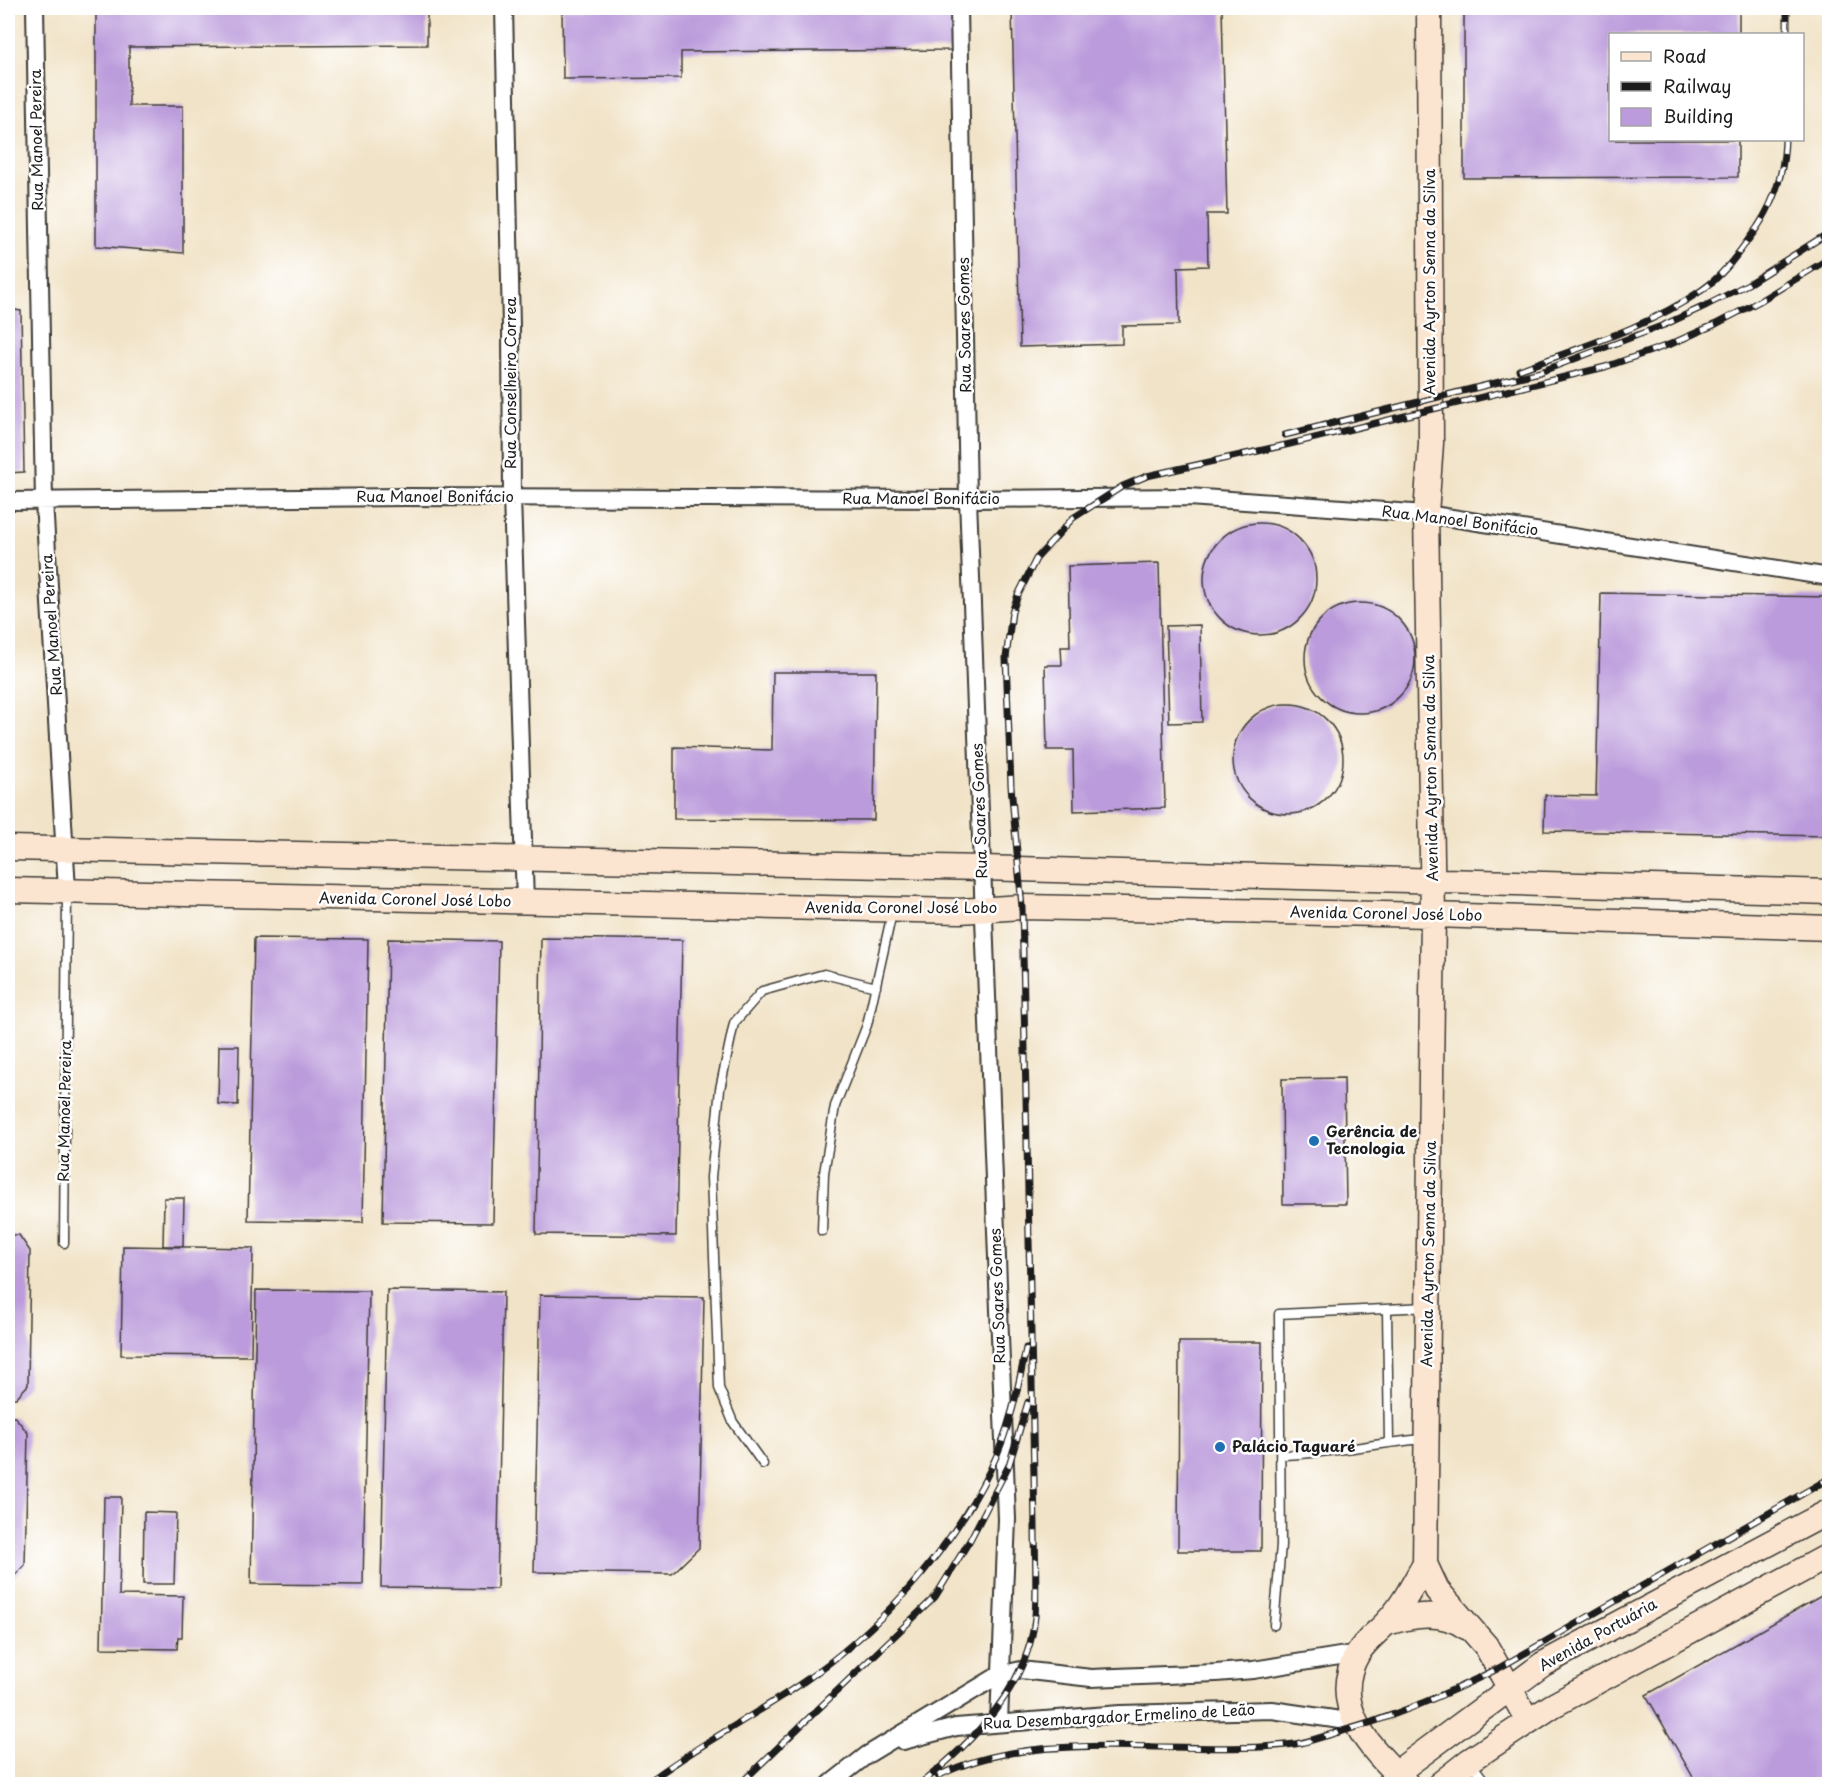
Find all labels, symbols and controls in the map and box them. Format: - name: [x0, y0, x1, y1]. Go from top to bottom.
- legend: [1609, 33, 1804, 141]
- text: Road: [1663, 42, 1707, 69]
- street label: Rua Manoel Pereira: [23, 68, 48, 211]
- text: Railway: [1663, 72, 1731, 99]
- text: Building: [1663, 102, 1733, 129]
- street label: Avenida Ayrton Senna da Silva: [1417, 168, 1440, 395]
- street label: Rua Soares Gomes: [951, 257, 976, 393]
- street label: Rua Conselheiro Correa: [498, 297, 521, 469]
- street label: Rua Manoel Bonifácio: [356, 484, 514, 507]
- street label: Rua Manoel Bonifácio: [842, 486, 1000, 509]
- street label: Rua Manoel Bonifácio: [1381, 498, 1540, 541]
- street label: Rua Manoel Pereira: [34, 553, 67, 697]
- street label: Avenida Ayrton Senna da Silva: [1416, 654, 1443, 881]
- street label: Rua Soares Gomes: [965, 743, 992, 879]
- street label: Avenida Coronel José Lobo: [319, 885, 511, 912]
- street label: Avenida Coronel José Lobo: [805, 895, 997, 918]
- street label: Avenida Coronel José Lobo: [1290, 899, 1482, 926]
- street label: Rua Manoel Pereira: [51, 1039, 76, 1182]
- place label: Gerência de Tecnologia: [1326, 1119, 1417, 1159]
- marker: Gerência de Tecnologia: [1307, 1134, 1321, 1148]
- street label: Avenida Ayrton Senna da Silva: [1414, 1140, 1441, 1367]
- street label: Rua Soares Gomes: [983, 1228, 1010, 1364]
- place label: Palácio Taguaré: [1232, 1434, 1356, 1457]
- marker: Palácio Taguaré: [1213, 1440, 1227, 1454]
- street label: Avenida Portuária: [1534, 1591, 1661, 1676]
- street label: Rua Desembargador Ermelino de Leão: [982, 1697, 1256, 1734]

